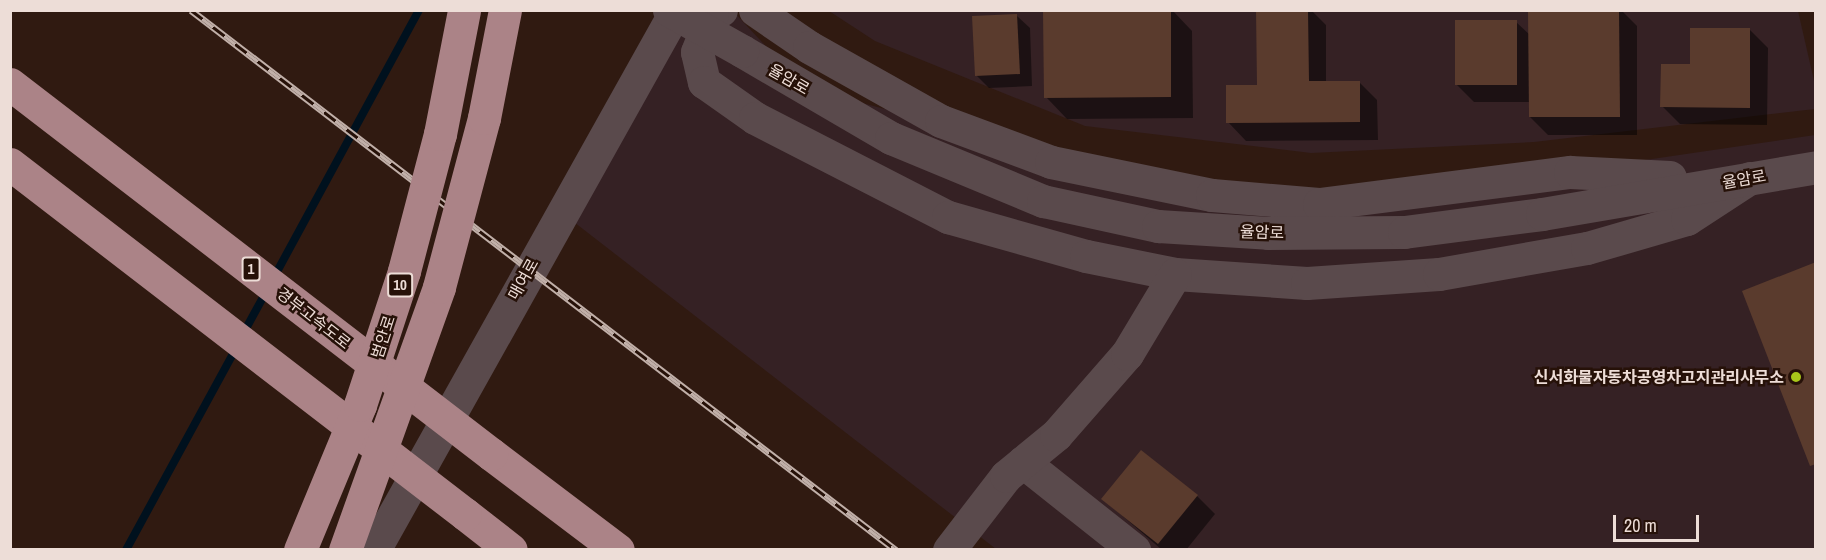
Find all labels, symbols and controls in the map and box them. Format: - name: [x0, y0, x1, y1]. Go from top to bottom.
- street label: 율암로: [765, 60, 813, 98]
- street label: 율암로: [1721, 166, 1767, 192]
- street label: 율암로: [1240, 222, 1284, 242]
- street label: 매여로: [504, 255, 542, 303]
- road number: 1: [240, 257, 262, 281]
- road number: 10: [386, 273, 414, 297]
- street label: 경부고속도로: [273, 283, 355, 353]
- street label: 범안로: [367, 313, 399, 361]
- place label: 신서화물자동차공영차고지관리사무소: [1534, 367, 1784, 387]
- marker: 신서화물자동차공영차고지관리사무소: [1789, 370, 1803, 384]
- scale bar: [1616, 503, 1702, 541]
- text: 20 m: [1624, 513, 1657, 538]

